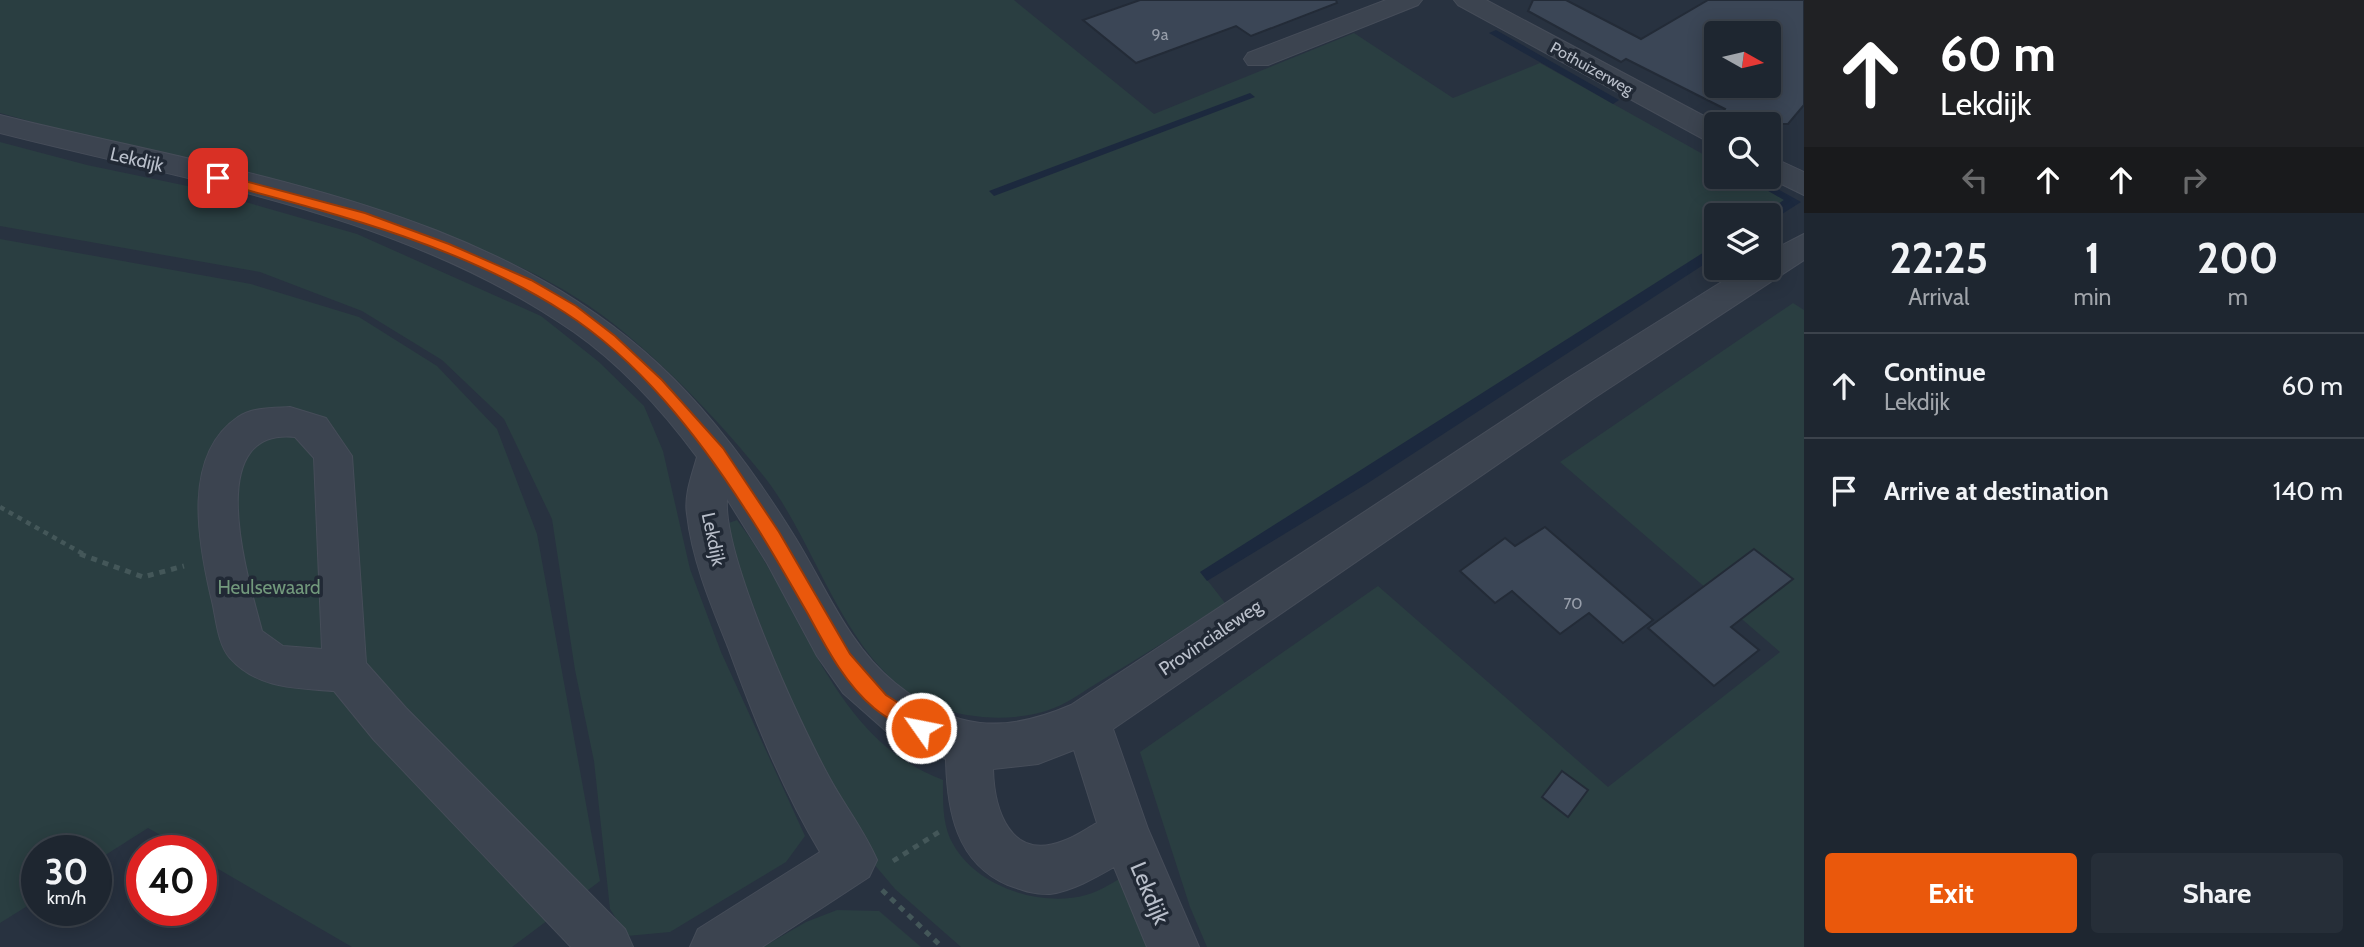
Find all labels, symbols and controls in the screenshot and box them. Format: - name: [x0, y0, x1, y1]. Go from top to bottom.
- north arrow: [1704, 21, 1782, 98]
- map controls: [1704, 21, 1781, 280]
- text: 60 m: [1940, 24, 2056, 83]
- house number: 9a: [1152, 25, 1169, 44]
- icon: ahead: [1825, 28, 1916, 119]
- street label: Pothuizerweg: [1547, 38, 1637, 99]
- text: Lekdijk: [1940, 84, 2031, 123]
- button: search: [1704, 112, 1781, 189]
- street label: Lekdijk: [108, 142, 166, 177]
- pin: [188, 148, 248, 208]
- icon: arrive: [199, 159, 237, 197]
- icon: left: [1956, 161, 1994, 199]
- icon: ahead: [2029, 161, 2067, 199]
- icon: ahead: [2102, 161, 2140, 199]
- icon: right: [2175, 161, 2213, 199]
- button: layers: [1704, 203, 1781, 280]
- text: 22:25: [1890, 232, 1988, 284]
- text: 1: [2085, 232, 2100, 284]
- text: 200: [2197, 232, 2278, 284]
- text: Arrival: [1908, 283, 1969, 311]
- text: min: [2074, 283, 2111, 311]
- text: m: [2228, 283, 2248, 311]
- text: Continue: [1884, 356, 1986, 388]
- icon: ahead: [1825, 367, 1863, 405]
- text: 60 m: [2281, 370, 2343, 402]
- text: Lekdijk: [1884, 388, 1950, 416]
- icon: arrive: [1825, 472, 1863, 510]
- text: Arrive at destination: [1884, 475, 2109, 507]
- text: 140 m: [2273, 475, 2343, 507]
- street label: Lekdijk: [697, 510, 731, 569]
- park label: Heulsewaard: [217, 576, 321, 599]
- street label: Provincialeweg: [1154, 594, 1267, 680]
- house number: 70: [1563, 594, 1583, 613]
- position arrow: [884, 691, 958, 765]
- speed limit sign: 40: [126, 835, 217, 926]
- text: 30: [45, 850, 88, 893]
- button: Exit: [1825, 853, 2077, 933]
- button: Share: [2091, 853, 2343, 933]
- street label: Lekdijk: [1124, 857, 1176, 929]
- text: km/h: [47, 887, 86, 909]

